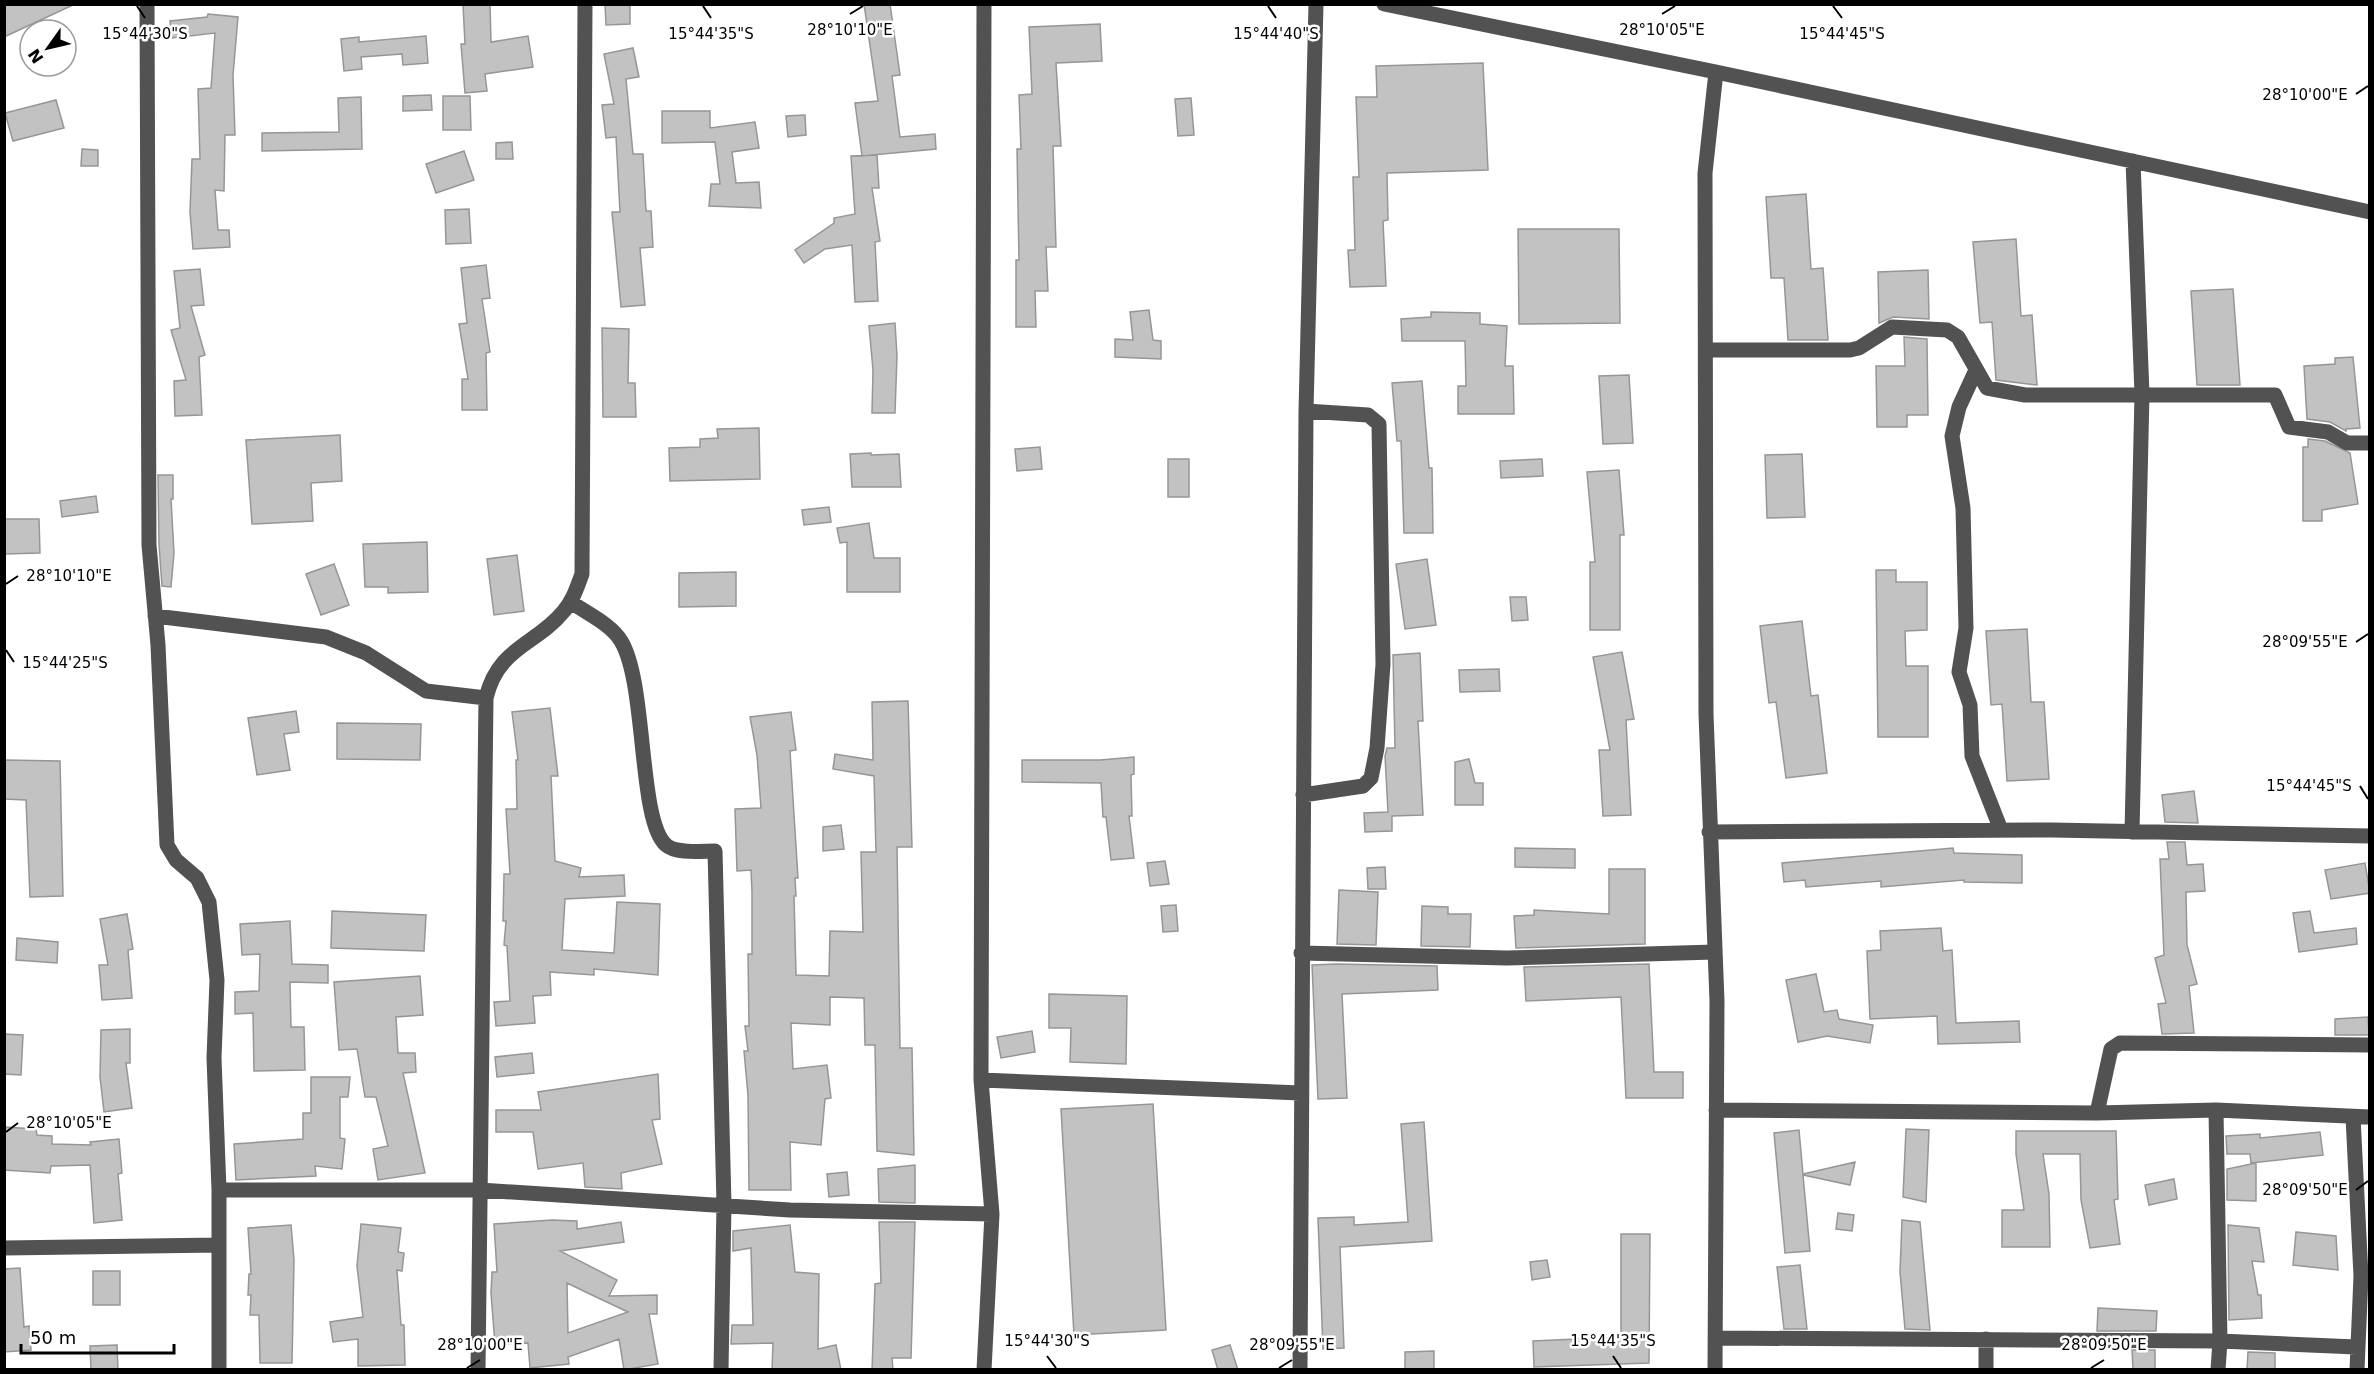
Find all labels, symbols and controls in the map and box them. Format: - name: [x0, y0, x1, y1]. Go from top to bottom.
- north arrow: [18, 18, 78, 78]
- text: 28°10'10"E: [807, 21, 893, 39]
- text: 28°10'05"E: [1619, 21, 1705, 39]
- text: 15°44'30"S: [102, 25, 188, 43]
- text: 15°44'35"S: [668, 25, 754, 43]
- text: 15°44'40"S: [1233, 25, 1319, 43]
- text: 15°44'45"S: [1799, 25, 1885, 43]
- text: N: [24, 45, 48, 67]
- text: 28°10'00"E: [2262, 86, 2348, 104]
- text: 28°10'10"E: [26, 567, 112, 585]
- text: 28°09'55"E: [2262, 633, 2348, 651]
- text: 15°44'25"S: [22, 654, 108, 672]
- text: 15°44'45"S: [2266, 777, 2352, 795]
- text: 28°10'05"E: [26, 1114, 112, 1132]
- text: 28°09'50"E: [2262, 1181, 2348, 1199]
- scale bar: [21, 1317, 174, 1355]
- text: 50 m: [30, 1327, 76, 1348]
- text: 15°44'30"S: [1004, 1332, 1090, 1350]
- text: 15°44'35"S: [1570, 1332, 1656, 1350]
- text: 28°10'00"E: [437, 1336, 523, 1354]
- text: 28°09'55"E: [1249, 1336, 1335, 1354]
- text: 28°09'50"E: [2061, 1336, 2147, 1354]

